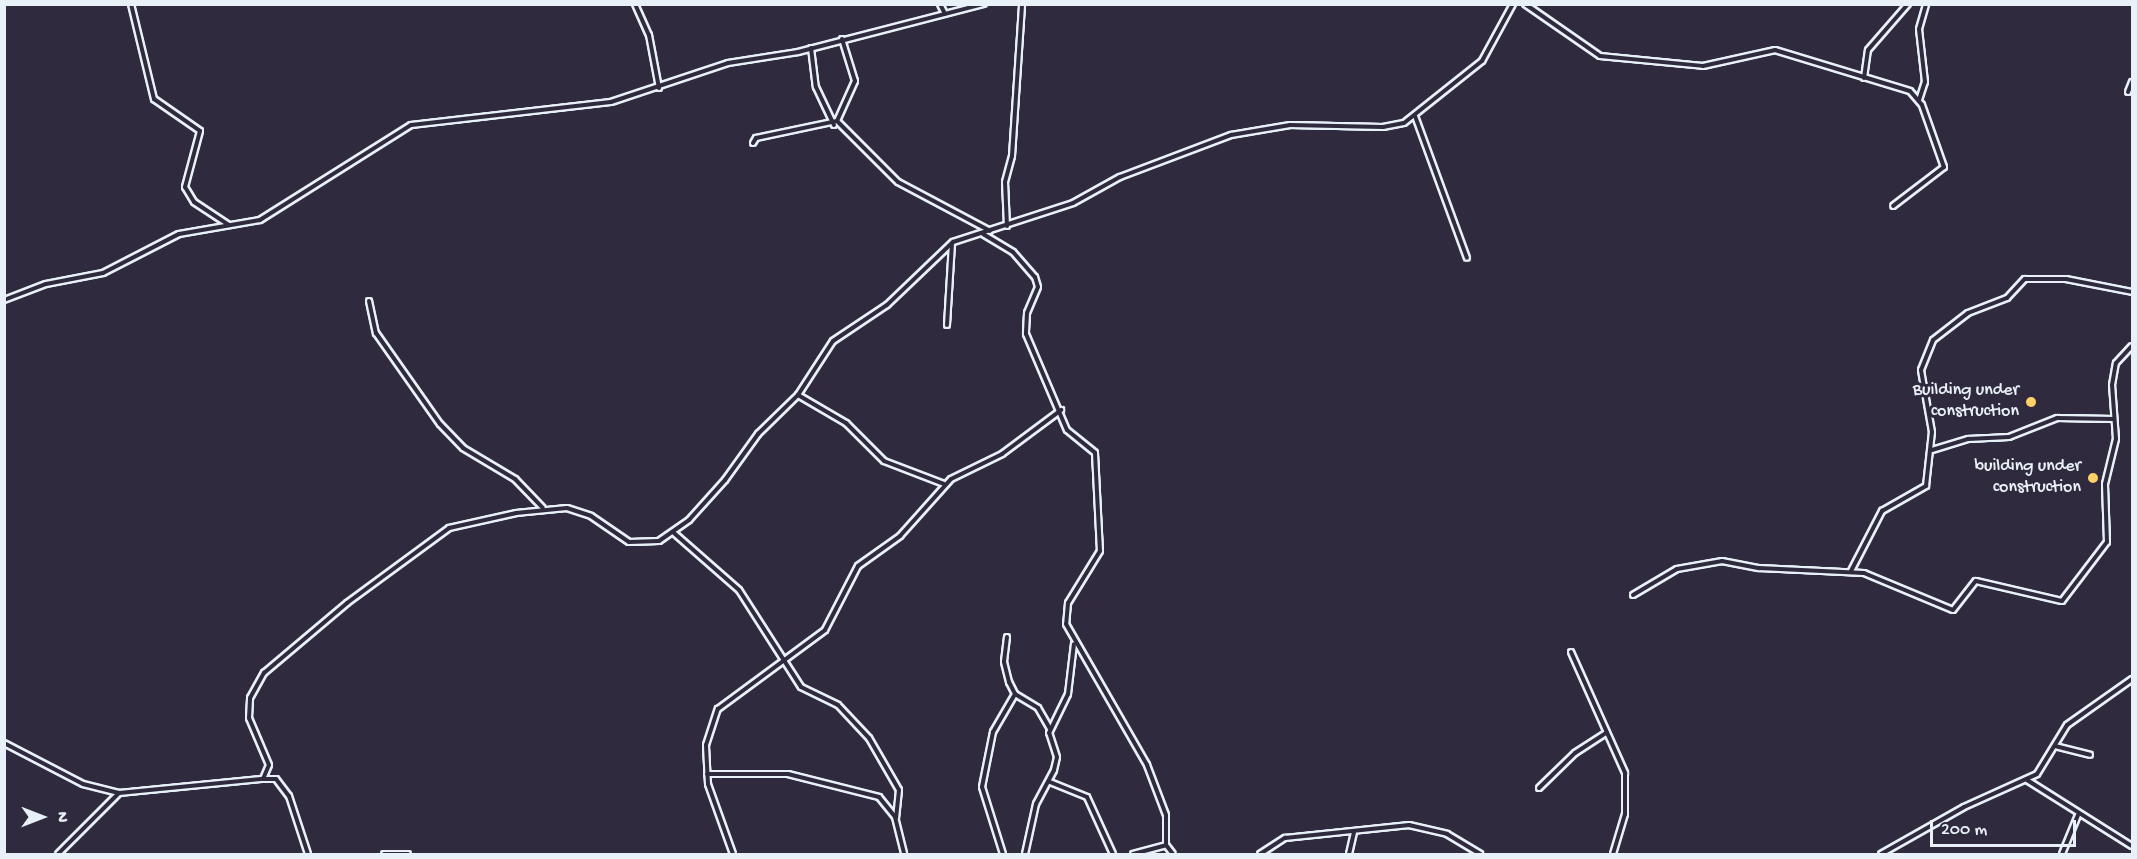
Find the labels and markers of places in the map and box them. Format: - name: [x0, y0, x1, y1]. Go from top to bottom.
- place label: Building under construction: [1913, 381, 2019, 424]
- marker: Building under construction: [2024, 395, 2038, 409]
- place label: building under construction: [1974, 457, 2081, 500]
- marker: building under construction: [2086, 471, 2100, 485]

